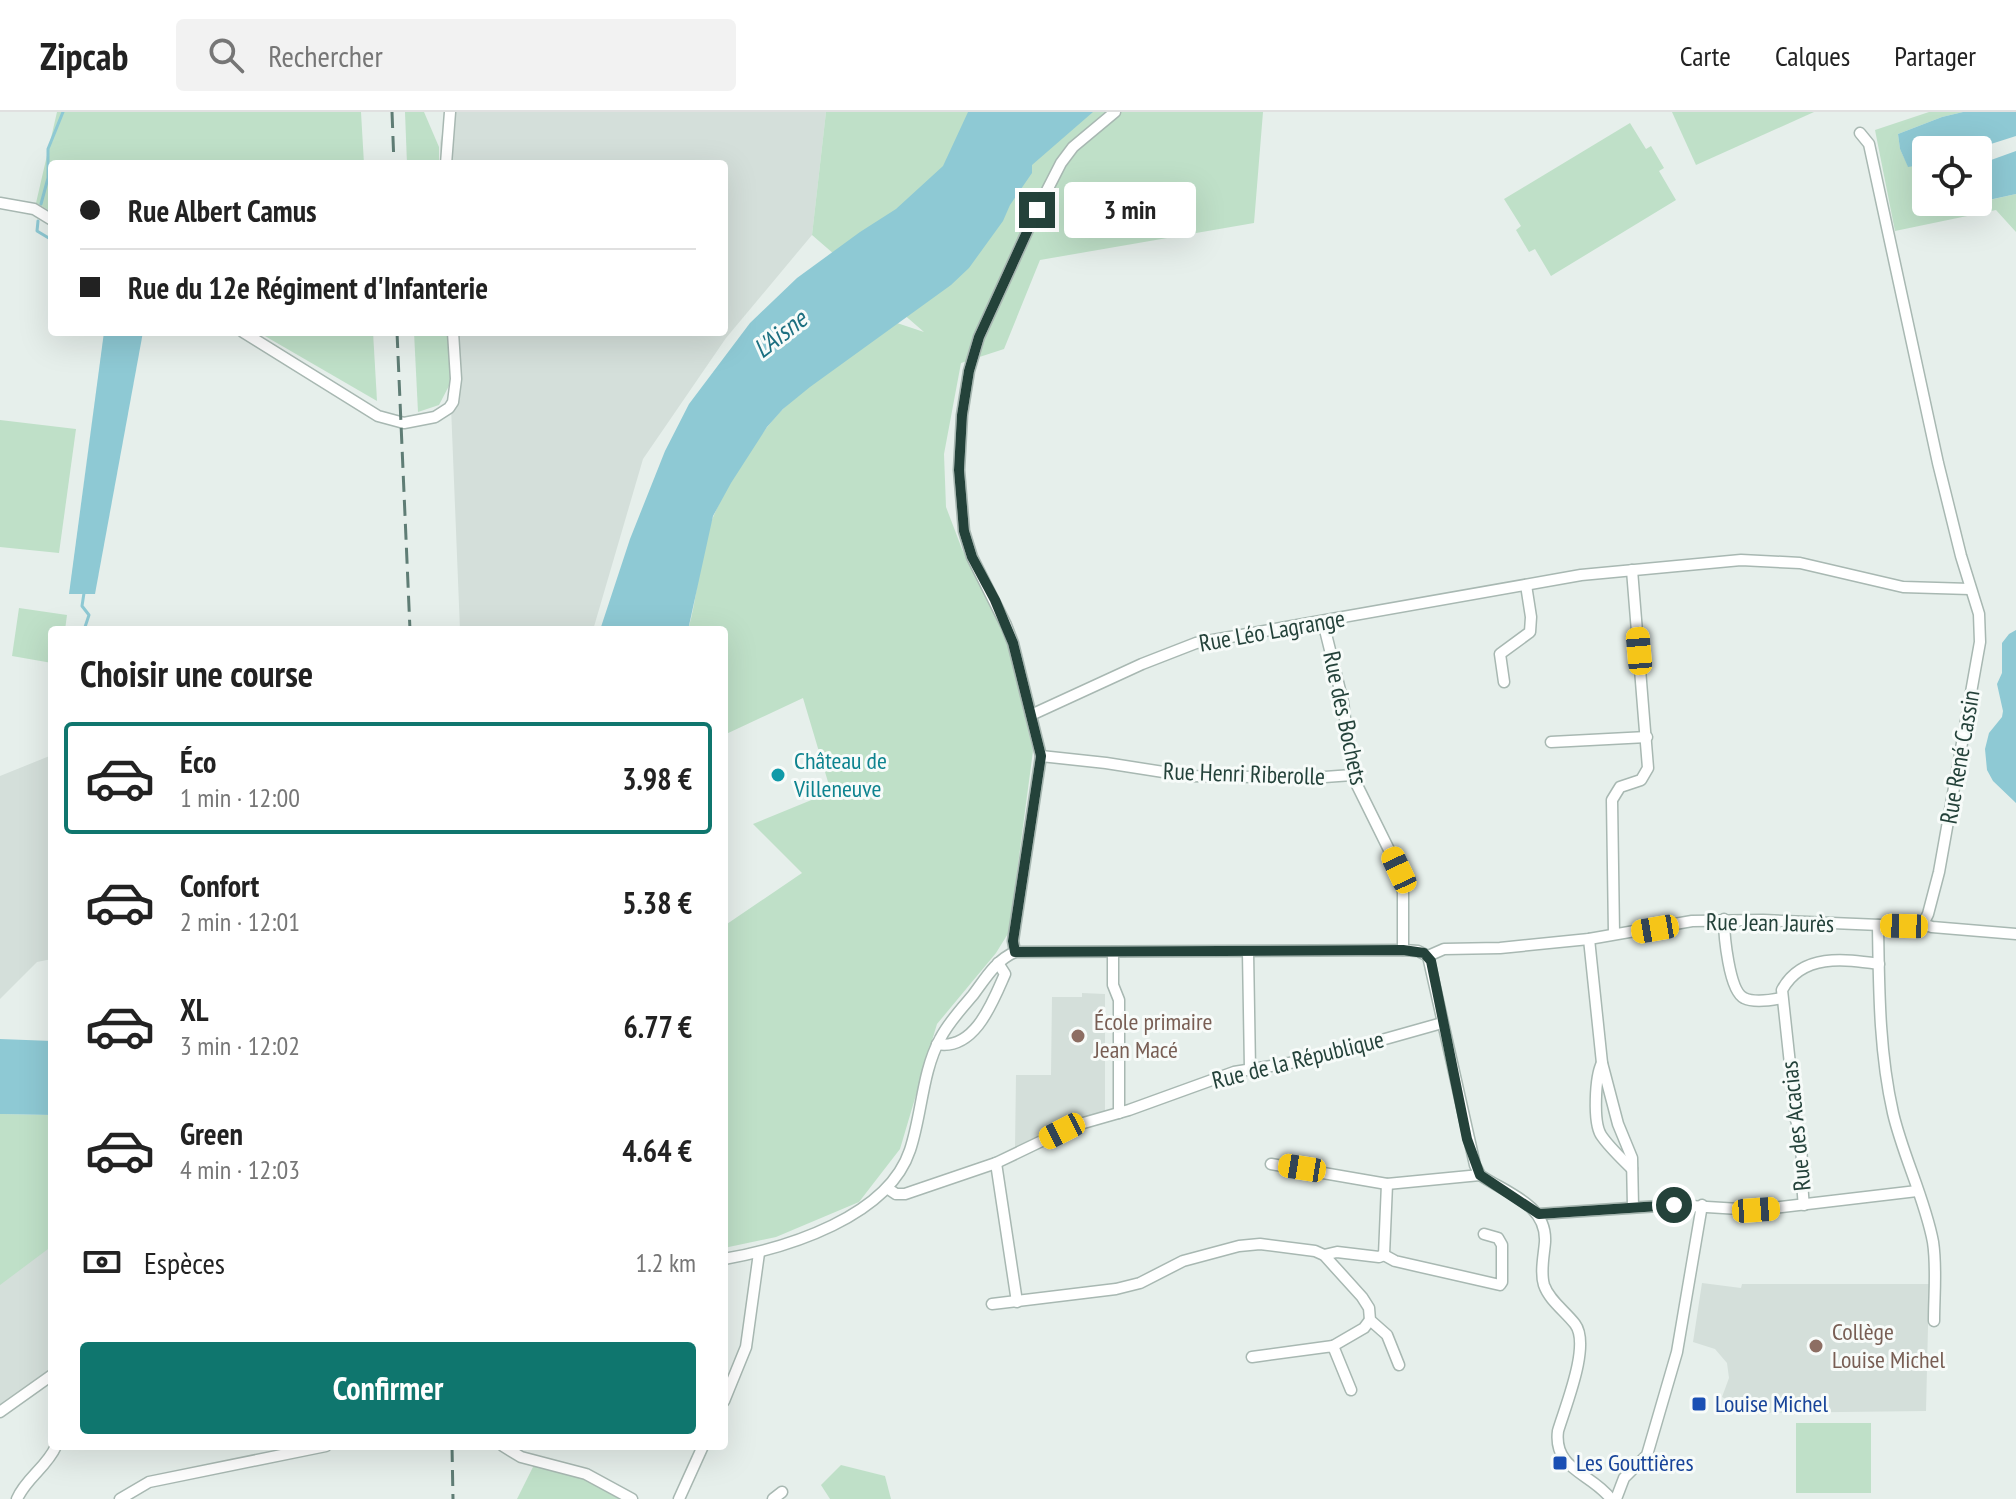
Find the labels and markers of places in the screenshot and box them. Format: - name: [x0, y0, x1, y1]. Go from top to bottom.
- place label: Château de Villeneuve: [793, 745, 887, 804]
- marker: Château de Villeneuve: [769, 766, 787, 784]
- place label: École primaire Jean Macé: [1093, 1006, 1213, 1065]
- marker: École primaire Jean Macé: [1069, 1027, 1087, 1045]
- place label: Collège Louise Michel: [1832, 1316, 1946, 1375]
- marker: Collège Louise Michel: [1807, 1337, 1825, 1355]
- place label: Louise Michel: [1715, 1388, 1829, 1419]
- marker: Louise Michel: [1690, 1395, 1708, 1413]
- place label: Les Gouttières: [1576, 1447, 1694, 1478]
- marker: Les Gouttières: [1551, 1454, 1569, 1472]

